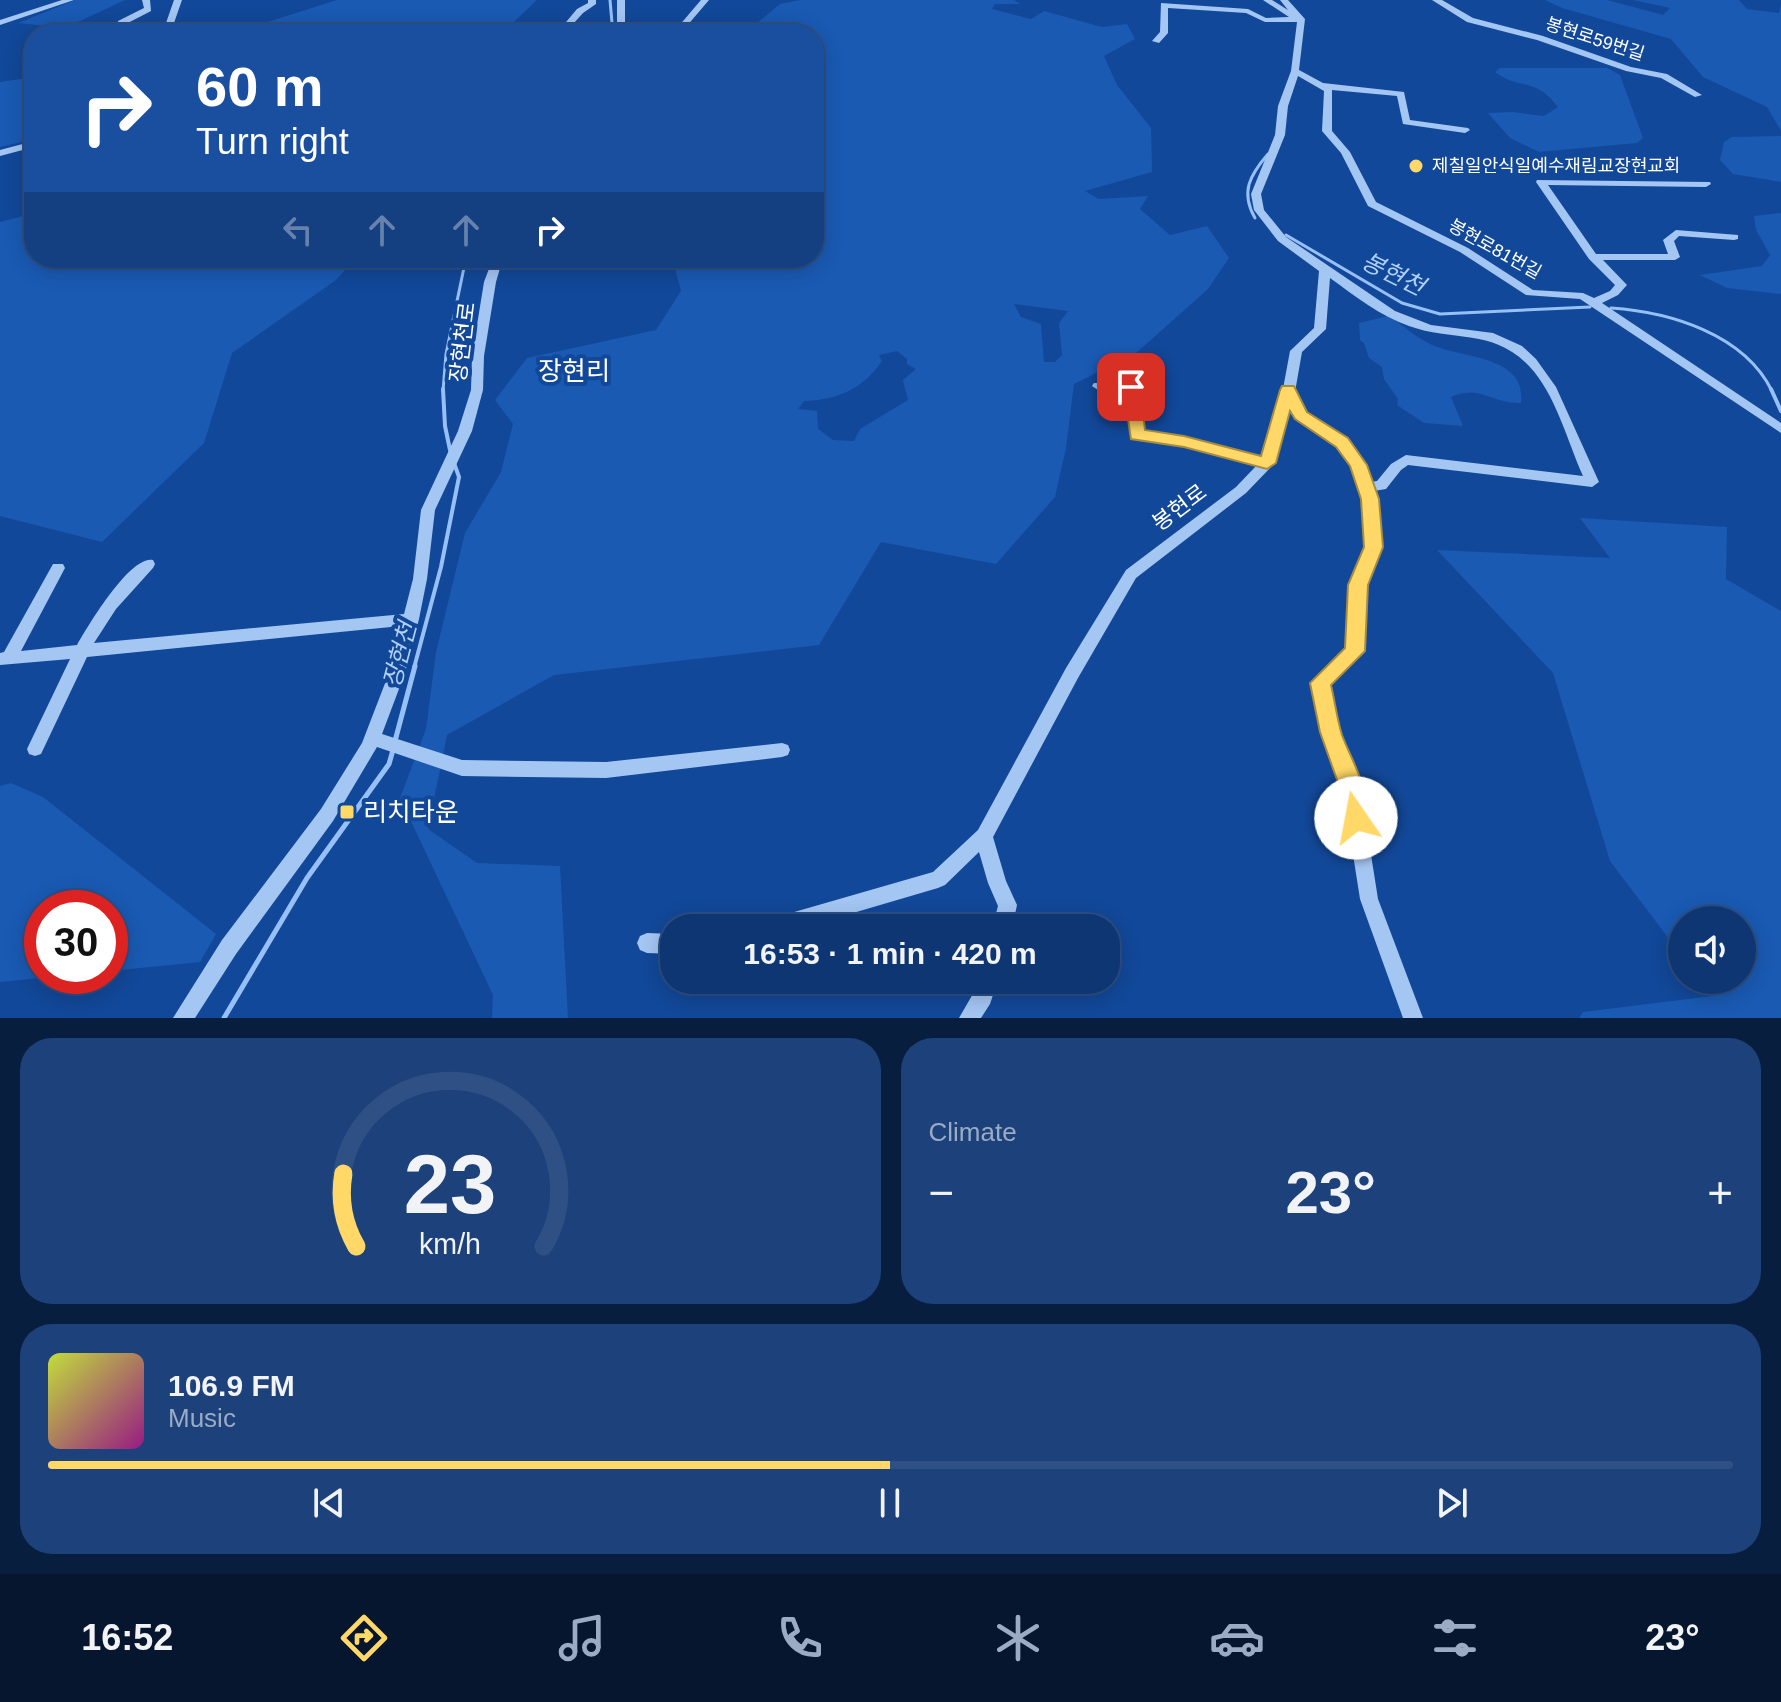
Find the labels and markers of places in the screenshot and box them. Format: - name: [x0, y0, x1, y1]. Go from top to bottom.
- place label: 제칠일안식일예수재림교장현교회: [1432, 156, 1680, 176]
- marker: 제칠일안식일예수재림교장현교회: [1407, 157, 1425, 175]
- pin: [1097, 353, 1165, 421]
- place label: 리치타운: [363, 797, 459, 827]
- marker: 리치타운: [338, 803, 356, 821]

